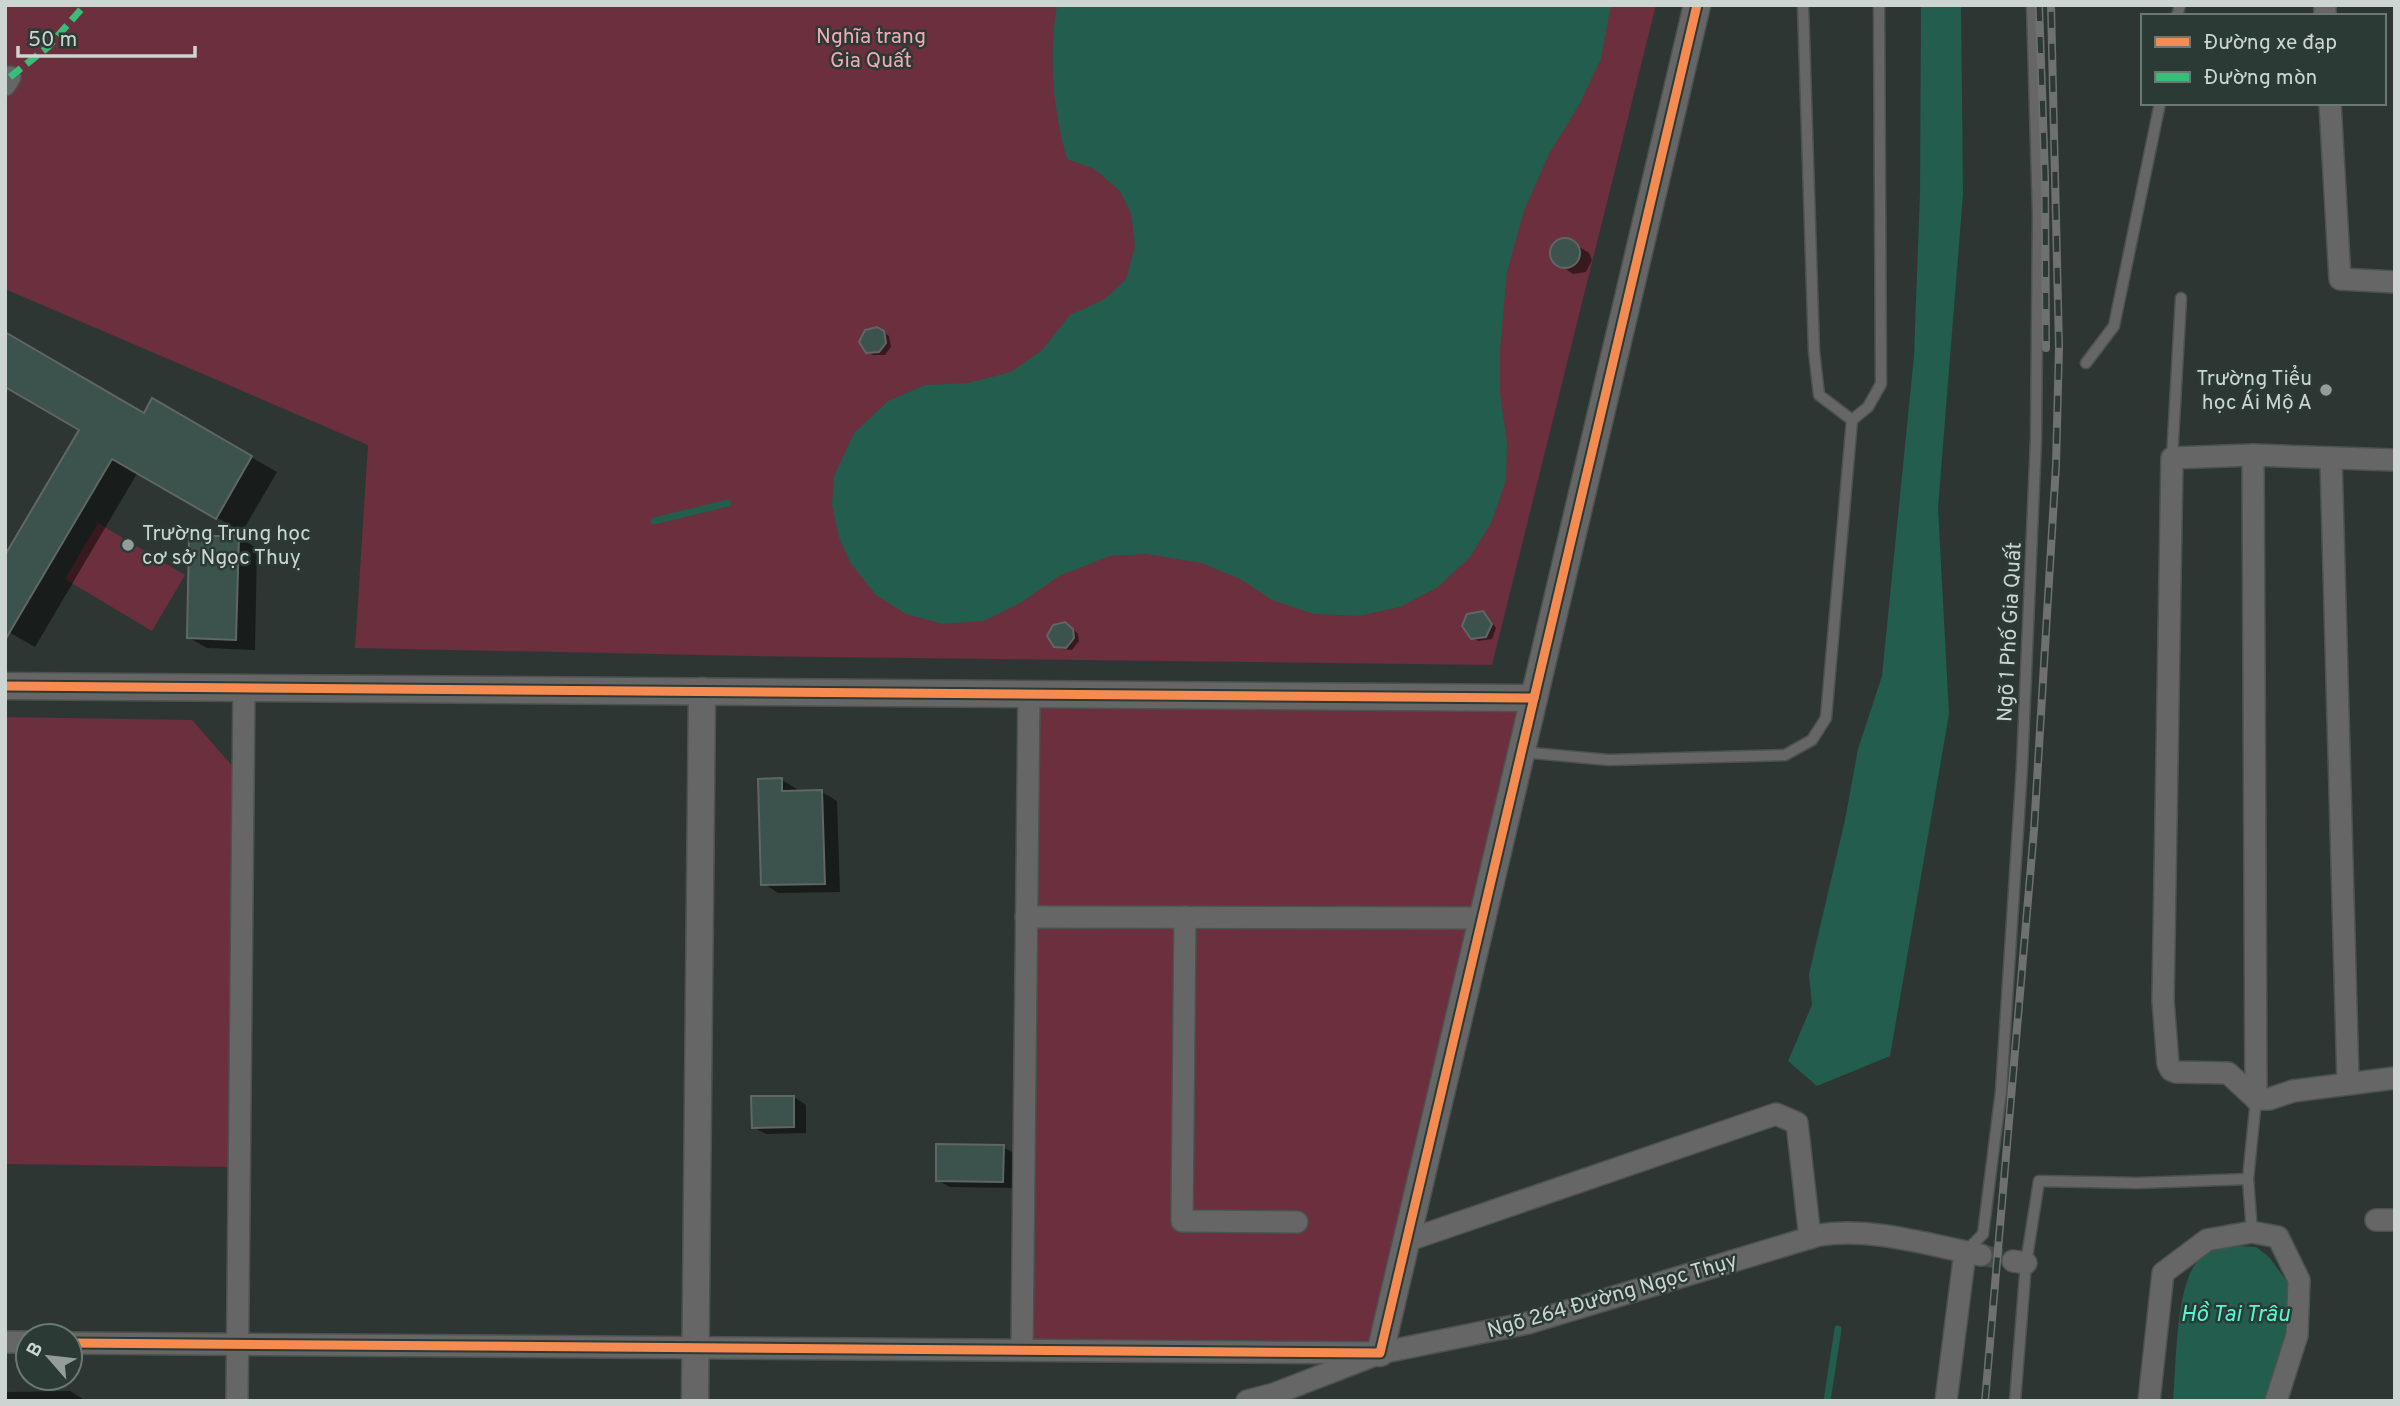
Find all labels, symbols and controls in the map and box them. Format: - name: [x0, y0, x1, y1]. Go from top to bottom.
- scale bar: [18, 14, 194, 58]
- legend: [2141, 14, 2386, 105]
- park label: Nghĩa trang Gia Quất: [816, 24, 926, 75]
- text: 50 m: [28, 27, 77, 54]
- text: Đường xe đạp: [2204, 30, 2337, 57]
- text: Đường mòn: [2204, 65, 2317, 92]
- place label: Trường Tiểu học Ái Mộ A: [2196, 364, 2312, 417]
- marker: Trường Tiểu học Ái Mộ A: [2318, 382, 2334, 398]
- place label: Trường Trung học cơ sở Ngọc Thuỵ: [142, 521, 311, 572]
- marker: Trường Trung học cơ sở Ngọc Thuỵ: [120, 537, 136, 553]
- street label: Ngõ 1 Phố Gia Quất: [1992, 541, 2029, 723]
- street label: Ngõ 264 Đường Ngọc Thụy: [1484, 1248, 1741, 1345]
- water label: Hồ Tai Trâu: [2180, 1301, 2290, 1330]
- north arrow: [14, 1322, 84, 1392]
- text: B: [22, 1339, 49, 1361]

